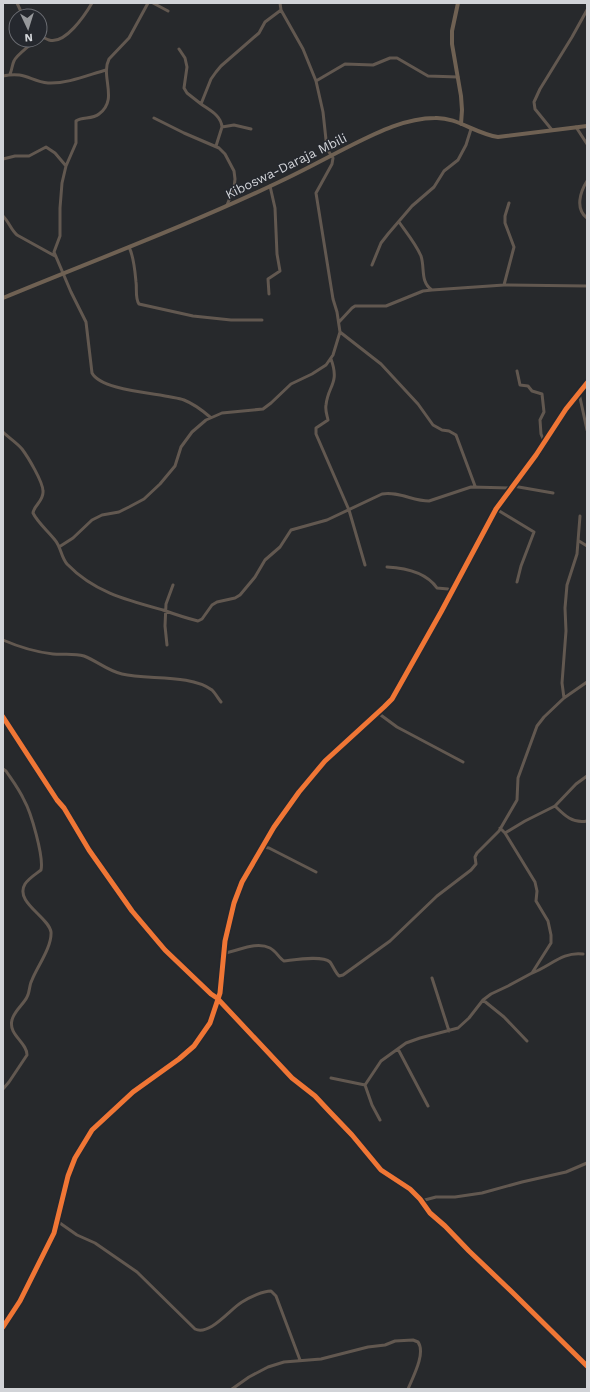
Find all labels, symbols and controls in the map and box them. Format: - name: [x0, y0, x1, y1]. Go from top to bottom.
- north arrow: [8, 8, 48, 48]
- text: N: [24, 31, 33, 44]
- street label: Kiboswa-Daraja Mbili: [223, 130, 349, 202]

